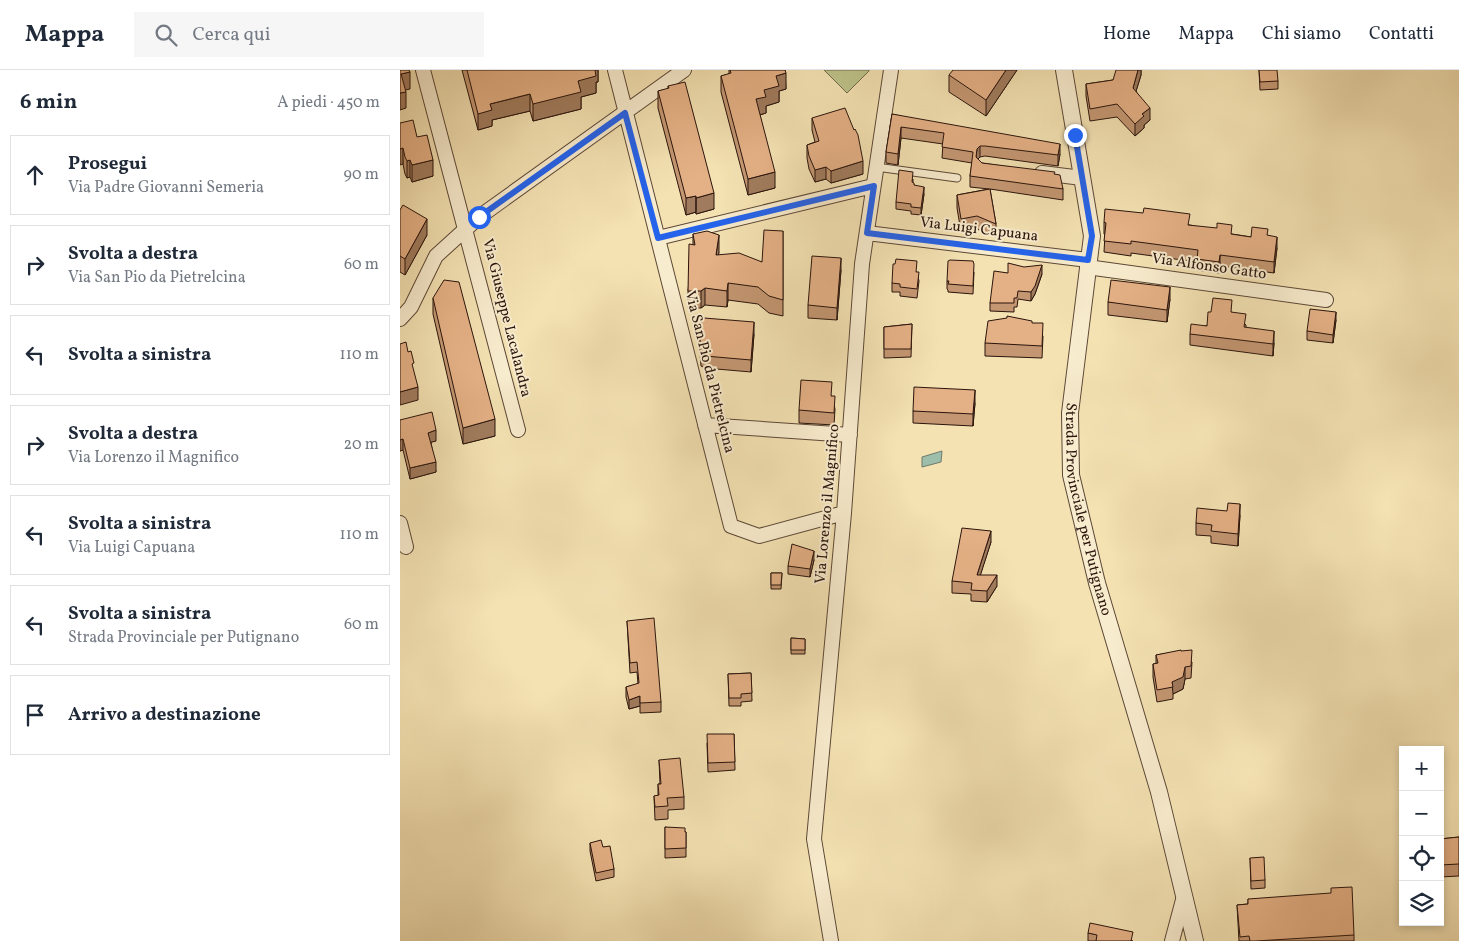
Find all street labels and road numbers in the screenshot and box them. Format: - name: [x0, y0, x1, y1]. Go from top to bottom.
- street label: Via Luigi Capuana: [919, 212, 1039, 248]
- street label: Via Giuseppe Lacalandra: [476, 237, 536, 399]
- street label: Via Alfonso Gatto: [1150, 249, 1268, 285]
- street label: Via San Pio da Pietrelcina: [679, 289, 739, 455]
- street label: Strada Provinciale per Putignano: [1059, 402, 1117, 618]
- street label: Via Lorenzo il Magnifico: [811, 423, 845, 585]

